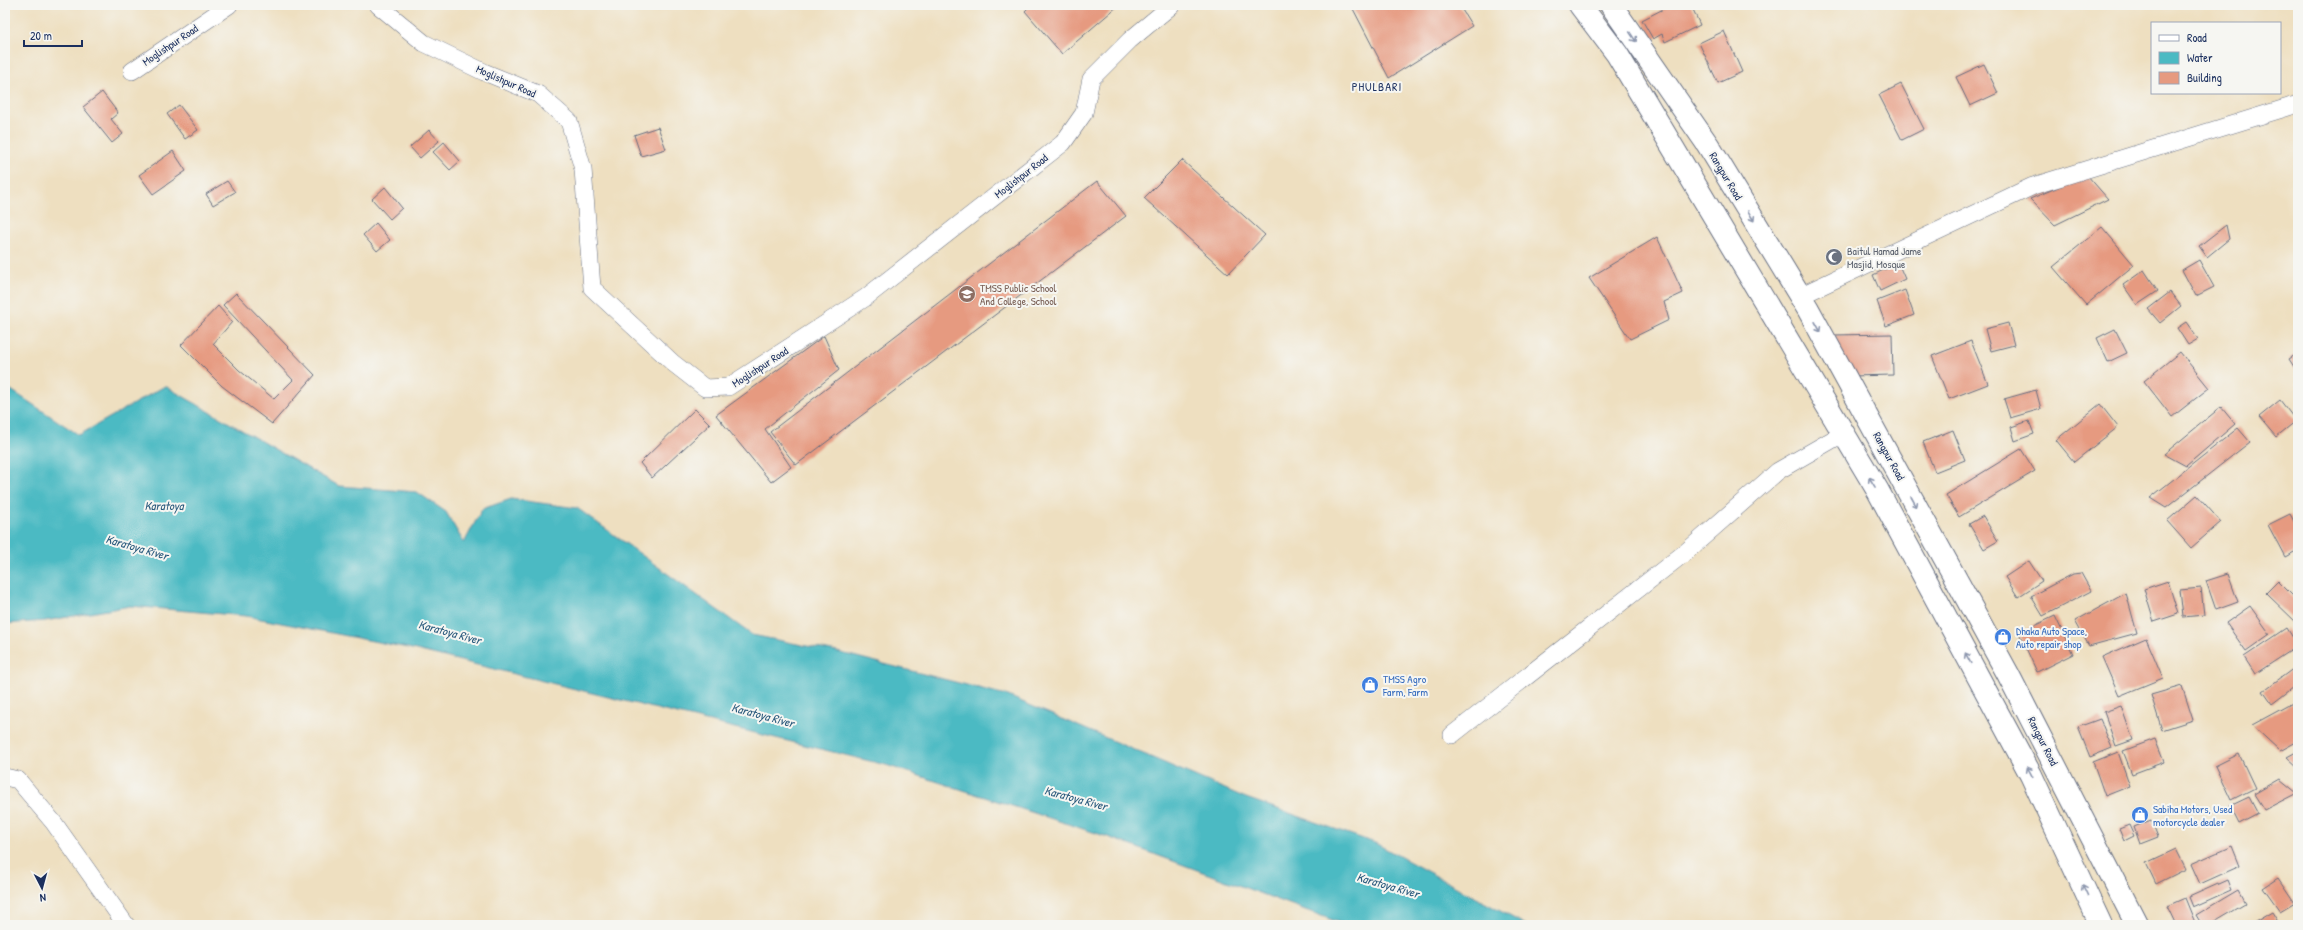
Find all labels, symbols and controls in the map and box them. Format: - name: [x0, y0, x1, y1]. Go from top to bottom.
- street label: Moglishpur Road: [140, 21, 201, 69]
- scale bar: [24, 22, 82, 48]
- legend: [2151, 22, 2281, 94]
- text: 20 m: [30, 27, 52, 44]
- text: Road: [2187, 29, 2207, 46]
- one-way arrow: [1629, 31, 1637, 42]
- text: Water: [2187, 49, 2213, 66]
- street label: Moglishpur Road: [474, 62, 539, 101]
- text: Building: [2187, 69, 2222, 86]
- district label: PHULBARI: [1352, 78, 1402, 95]
- street label: Moglishpur Road: [991, 150, 1051, 201]
- street label: Rangpur Road: [1706, 150, 1746, 203]
- one-way arrow: [1747, 210, 1755, 222]
- place label: Baitul Hamad Jame Masjid, Mosque: [1847, 244, 1922, 271]
- mosque icon: Baitul Hamad Jame Masjid, Mosque: [1824, 247, 1844, 267]
- place label: TMSS Public School And College, School: [980, 281, 1057, 308]
- school or university icon: TMSS Public School And College, School: [957, 284, 977, 304]
- one-way arrow: [1815, 321, 1822, 333]
- street label: Moglishpur Road: [729, 343, 791, 390]
- street label: Rangpur Road: [1870, 429, 1908, 483]
- one-way arrow: [1868, 476, 1876, 488]
- one-way arrow: [1911, 496, 1919, 508]
- water label: Karatoya: [144, 497, 185, 514]
- water label: Karatoya River: [104, 530, 171, 564]
- water label: Karatoya River: [417, 615, 485, 649]
- place label: Dhaka Auto Space, Auto repair shop: [2016, 624, 2087, 651]
- shop icon: Dhaka Auto Space, Auto repair shop: [1993, 627, 2013, 647]
- one-way arrow: [1963, 652, 1971, 664]
- place label: TMSS Agro Farm, Farm: [1382, 672, 1429, 699]
- shop icon: TMSS Agro Farm, Farm: [1360, 675, 1380, 695]
- water label: Karatoya River: [730, 698, 798, 732]
- street label: Rangpur Road: [2025, 714, 2062, 768]
- one-way arrow: [2025, 766, 2033, 778]
- water label: Karatoya River: [1043, 781, 1111, 815]
- place label: Sabiha Motors, Used motorcycle dealer: [2153, 802, 2233, 829]
- shop icon: Sabiha Motors, Used motorcycle dealer: [2130, 805, 2150, 825]
- north arrow: [22, 868, 62, 908]
- water label: Karatoya River: [1355, 868, 1422, 902]
- one-way arrow: [2081, 884, 2088, 896]
- text: N: [39, 891, 47, 905]

